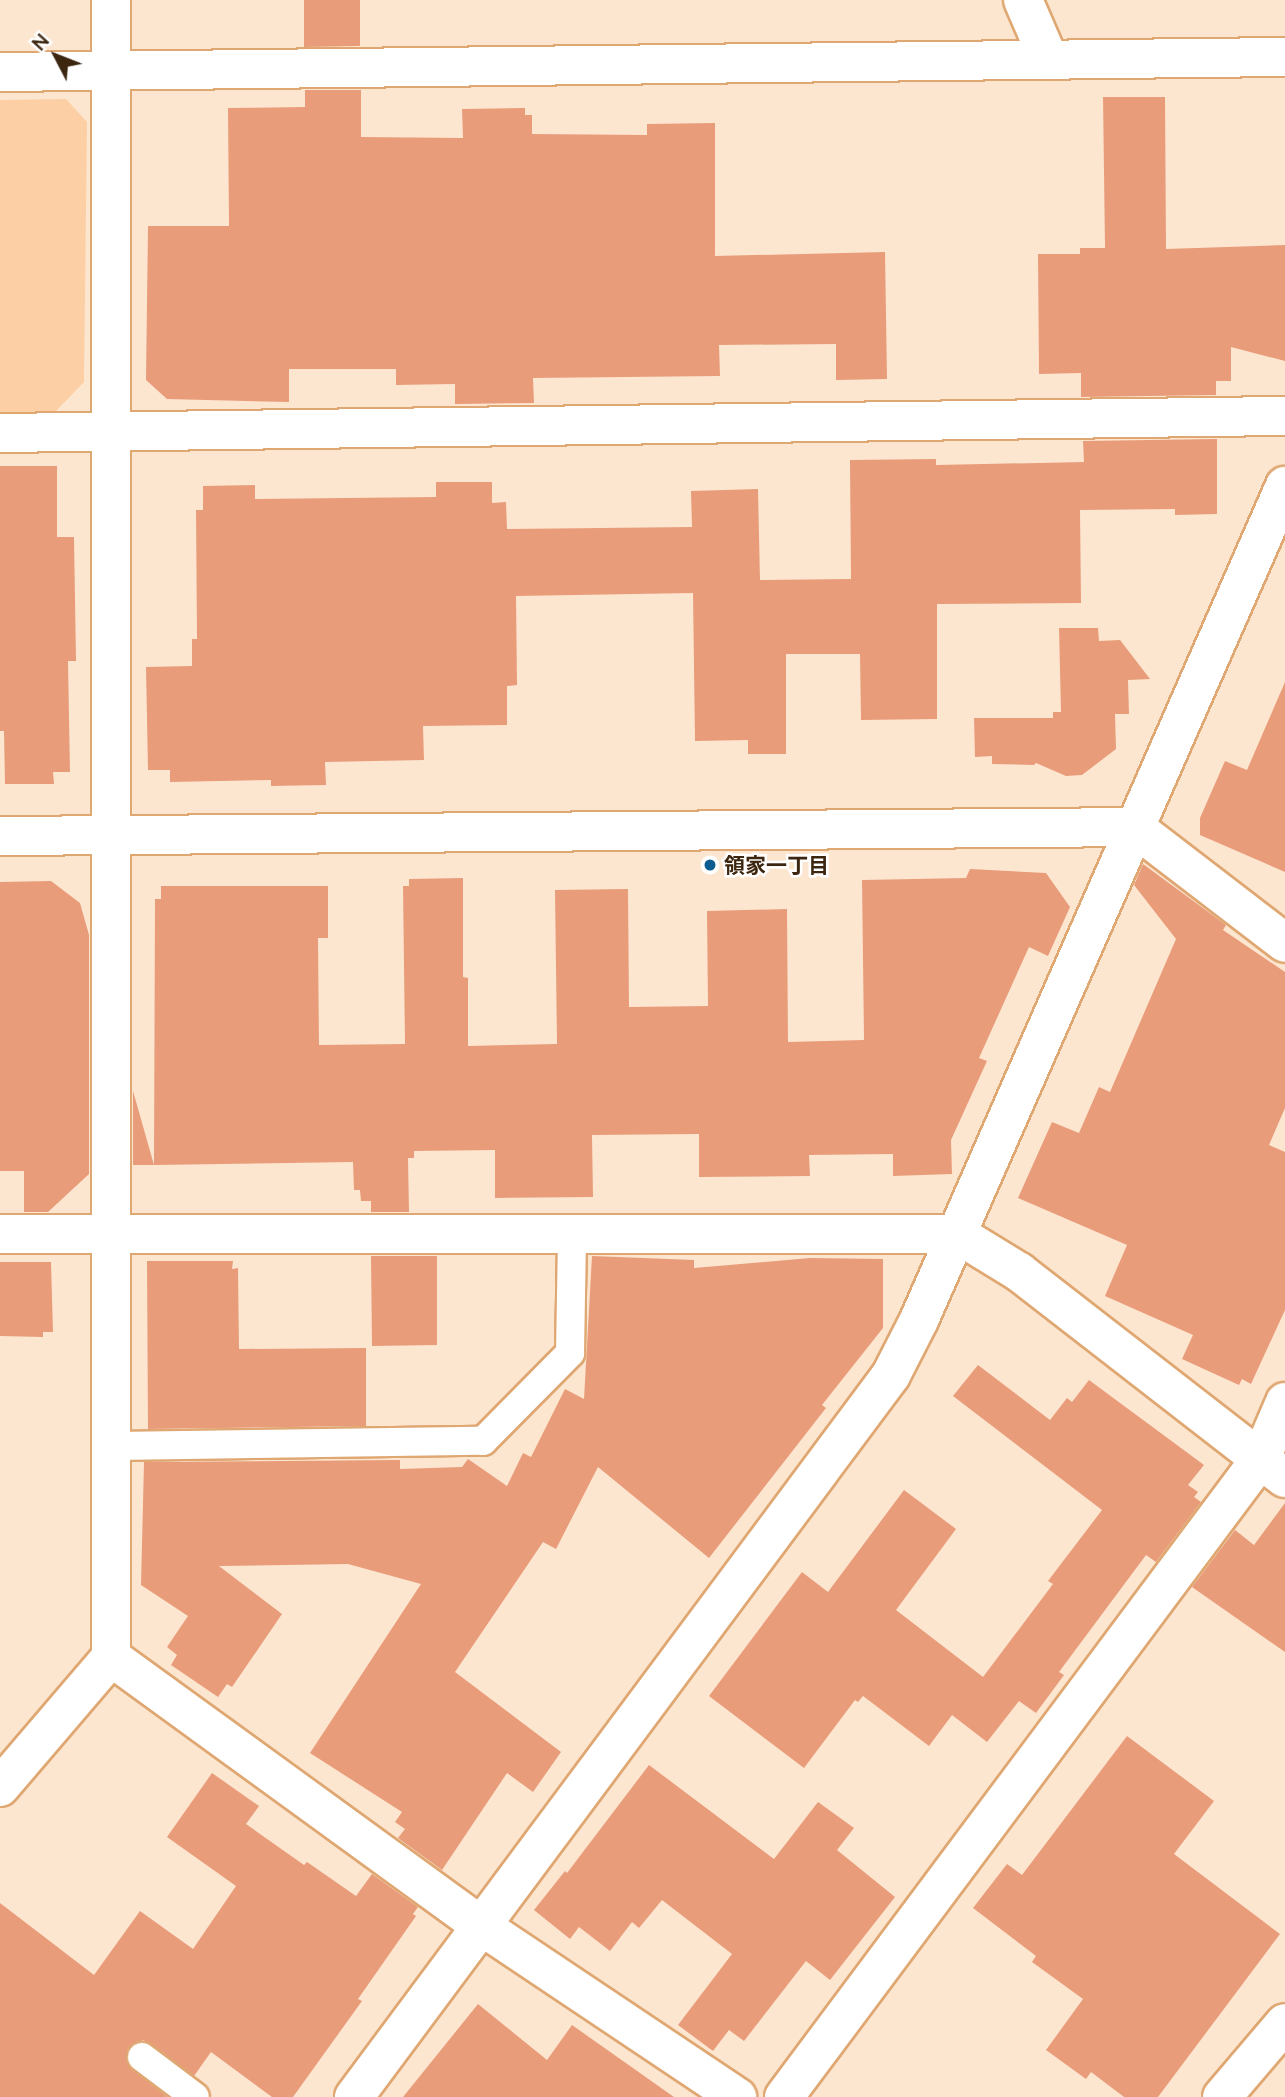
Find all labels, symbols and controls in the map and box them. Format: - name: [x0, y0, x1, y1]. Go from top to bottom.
- north arrow: [21, 21, 91, 91]
- text: N: [27, 29, 54, 55]
- place label: 領家一丁目: [724, 852, 829, 878]
- marker: 領家一丁目: [702, 857, 718, 873]

